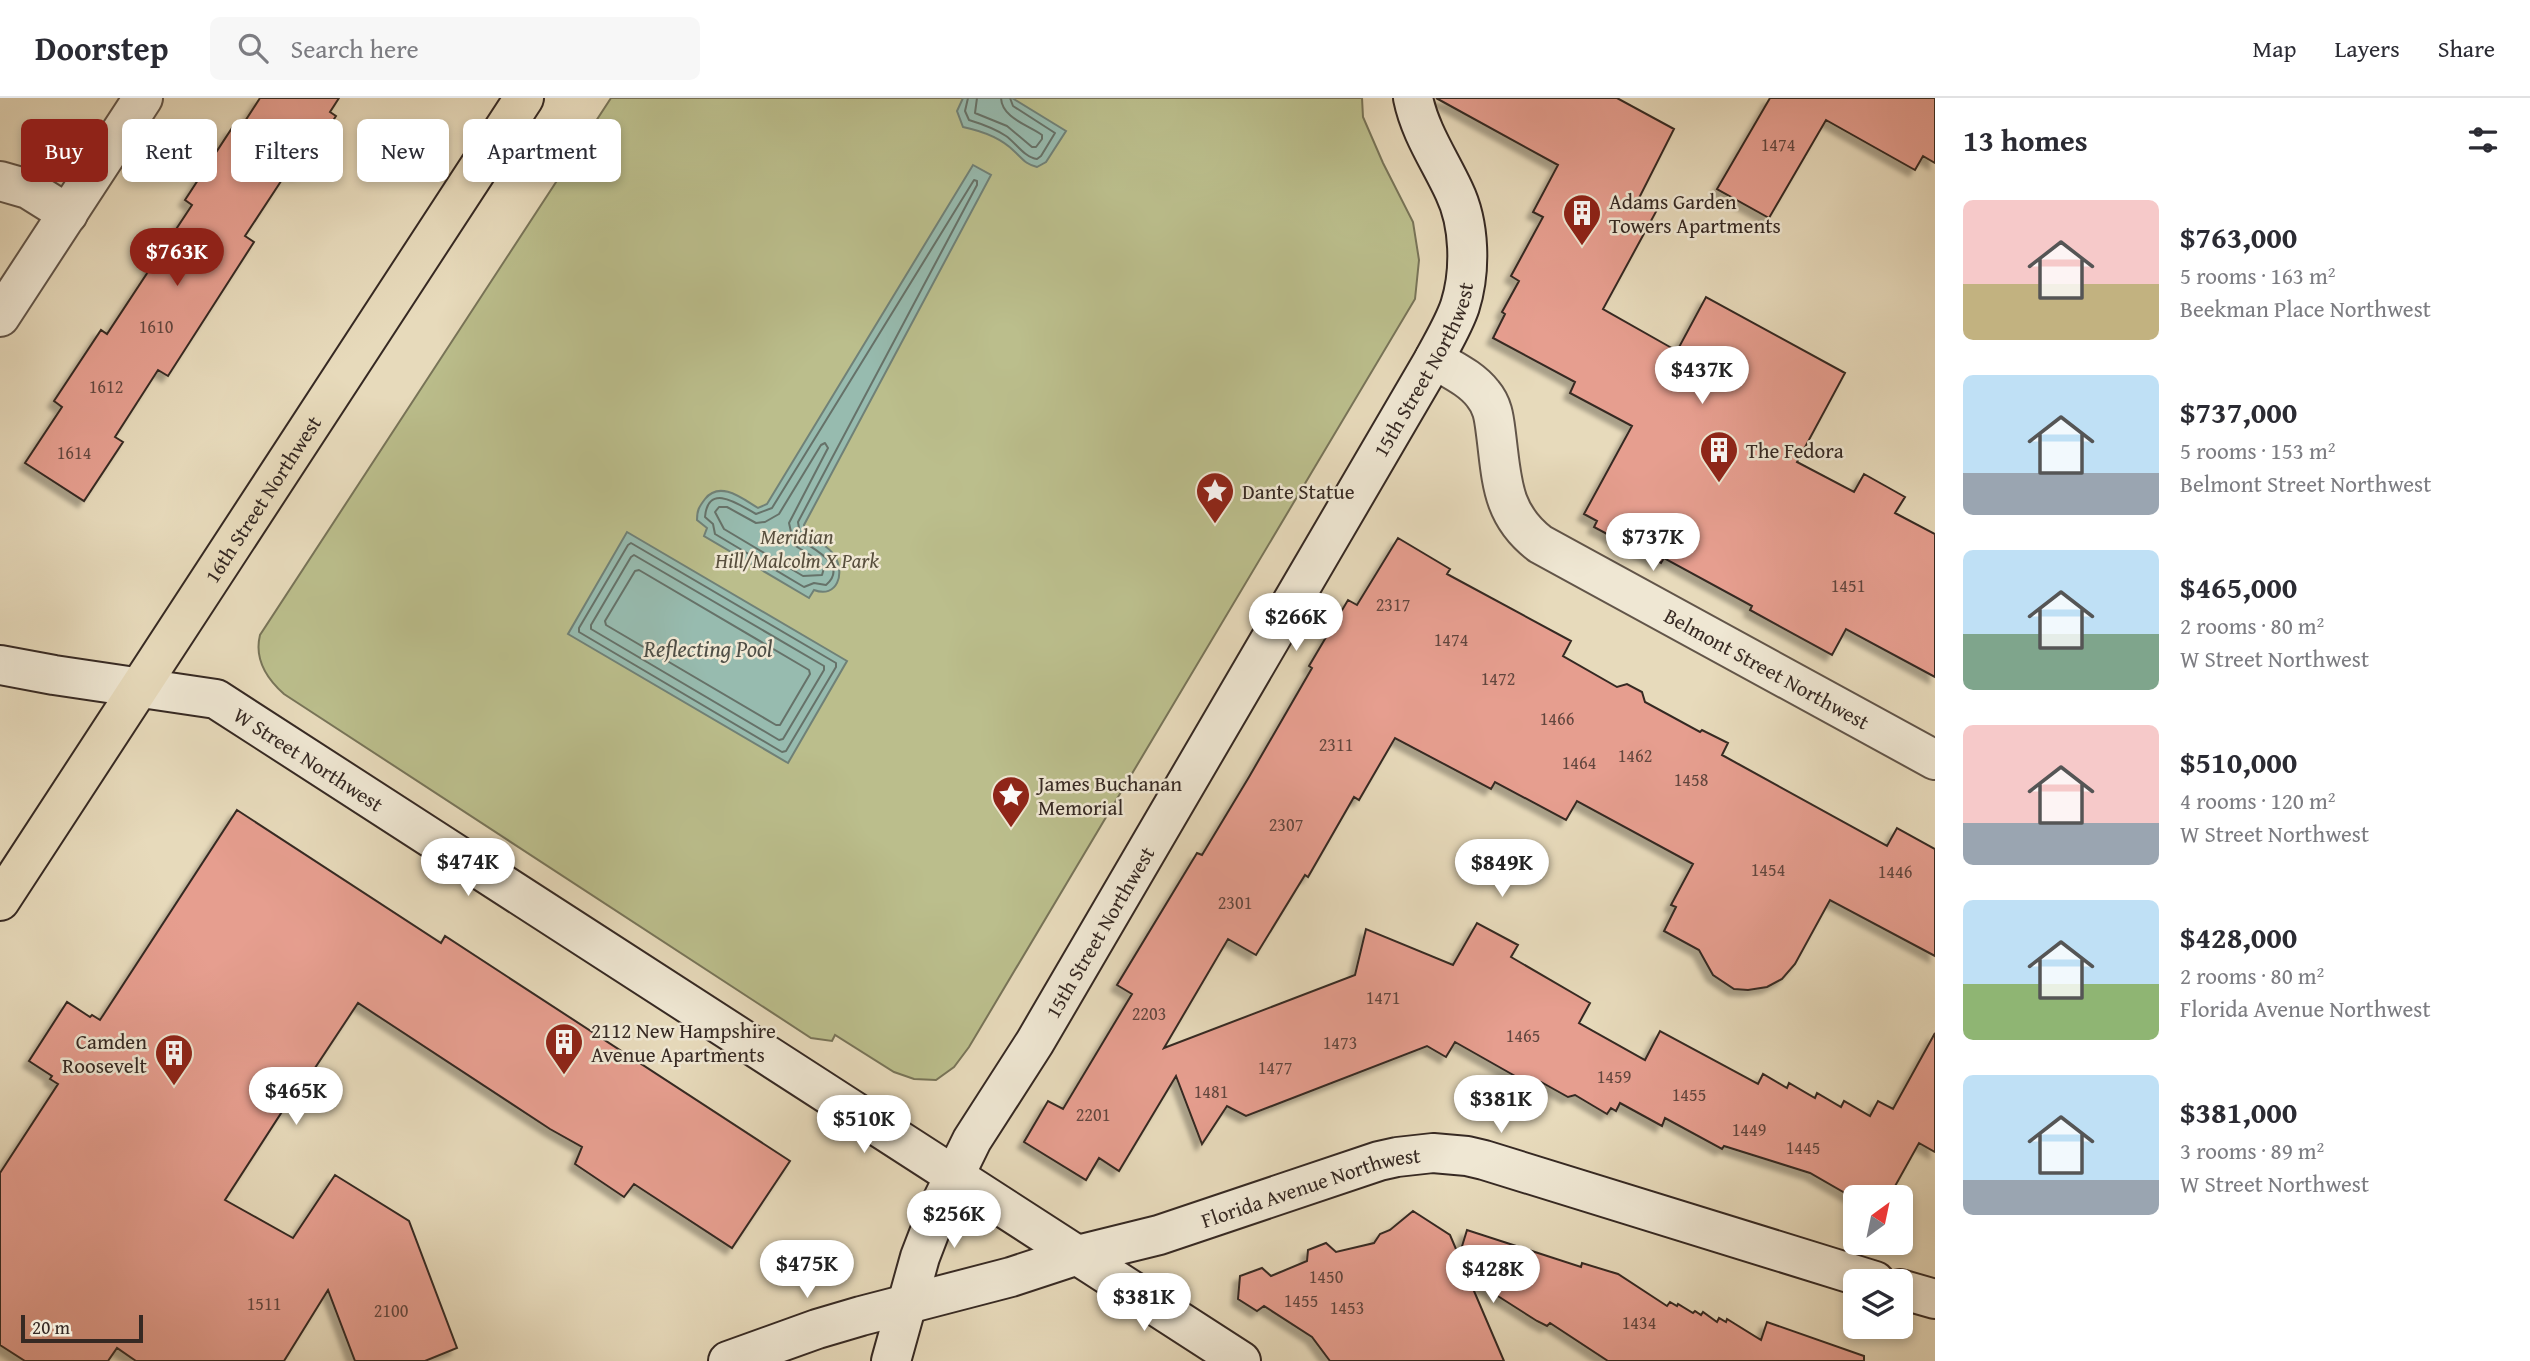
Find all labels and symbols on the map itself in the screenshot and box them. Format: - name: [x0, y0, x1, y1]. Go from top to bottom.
- house number: 1474: [1761, 131, 1795, 158]
- place label: Adams Garden Towers Apartments: [1609, 186, 1781, 241]
- building icon: Adams Garden Towers Apartments: [1561, 192, 1603, 247]
- pin: $763K: [128, 228, 226, 288]
- street label: 15th Street Northwest: [1365, 279, 1481, 462]
- house number: 1610: [139, 313, 174, 340]
- pin: $437K: [1653, 346, 1751, 406]
- house number: 1612: [89, 373, 123, 400]
- street label: 16th Street Northwest: [196, 409, 329, 589]
- building icon: The Fedora: [1698, 429, 1740, 484]
- place label: The Fedora: [1746, 435, 1844, 466]
- house number: 1614: [57, 439, 91, 466]
- place icon: Dante Statue: [1194, 470, 1236, 525]
- place label: Dante Statue: [1242, 476, 1355, 507]
- pin: $737K: [1604, 514, 1702, 573]
- park label: Meridian Hill/Malcolm X Park: [714, 521, 879, 576]
- house number: 1451: [1831, 572, 1865, 599]
- house number: 2317: [1376, 591, 1410, 618]
- pin: $266K: [1247, 594, 1345, 653]
- street label: Belmont Street Northwest: [1659, 600, 1876, 737]
- house number: 1474: [1434, 626, 1468, 653]
- water label: Reflecting Pool: [643, 632, 773, 665]
- house number: 1472: [1481, 665, 1515, 692]
- street label: W Street Northwest: [228, 699, 390, 819]
- house number: 1466: [1540, 705, 1574, 732]
- house number: 2311: [1319, 731, 1353, 758]
- house number: 1462: [1618, 742, 1652, 769]
- house number: 1464: [1562, 749, 1596, 776]
- house number: 1458: [1674, 766, 1708, 793]
- place label: James Buchanan Memorial: [1035, 768, 1182, 823]
- place icon: James Buchanan Memorial: [990, 774, 1032, 829]
- house number: 2307: [1269, 811, 1303, 838]
- pin: $474K: [419, 838, 517, 898]
- street label: 15th Street Northwest: [1037, 840, 1162, 1024]
- pin: $849K: [1453, 840, 1551, 899]
- house number: 1454: [1751, 856, 1785, 883]
- house number: 1446: [1878, 858, 1912, 885]
- house number: 2301: [1218, 889, 1252, 916]
- house number: 1471: [1366, 984, 1400, 1011]
- house number: 2203: [1132, 1000, 1166, 1027]
- place label: 2112 New Hampshire Avenue Apartments: [591, 1015, 776, 1070]
- building icon: 2112 New Hampshire Avenue Apartments: [543, 1021, 585, 1076]
- house number: 1465: [1506, 1022, 1540, 1049]
- place label: Camden Roosevelt: [62, 1026, 148, 1081]
- house number: 1473: [1323, 1029, 1357, 1056]
- building icon: Camden Roosevelt: [153, 1032, 195, 1087]
- house number: 1477: [1258, 1054, 1292, 1081]
- house number: 1459: [1597, 1063, 1631, 1090]
- pin: $465K: [247, 1068, 345, 1127]
- pin: $381K: [1452, 1076, 1550, 1135]
- house number: 1481: [1194, 1078, 1228, 1105]
- house number: 1455: [1672, 1081, 1706, 1108]
- pin: $510K: [815, 1096, 913, 1155]
- house number: 2201: [1076, 1101, 1110, 1128]
- house number: 1449: [1732, 1116, 1766, 1143]
- house number: 1445: [1786, 1134, 1820, 1161]
- street label: Florida Avenue Northwest: [1197, 1139, 1423, 1235]
- north arrow: [1843, 1185, 1913, 1255]
- pin: $256K: [905, 1190, 1003, 1250]
- pin: $475K: [758, 1240, 856, 1300]
- pin: $428K: [1444, 1246, 1542, 1305]
- house number: 1450: [1309, 1263, 1344, 1290]
- pin: $381K: [1095, 1274, 1193, 1333]
- house number: 1455: [1284, 1287, 1318, 1314]
- house number: 1511: [247, 1290, 281, 1317]
- house number: 1453: [1330, 1294, 1364, 1321]
- house number: 2100: [374, 1297, 409, 1324]
- house number: 1434: [1622, 1309, 1656, 1336]
- scale bar: [21, 1312, 144, 1344]

